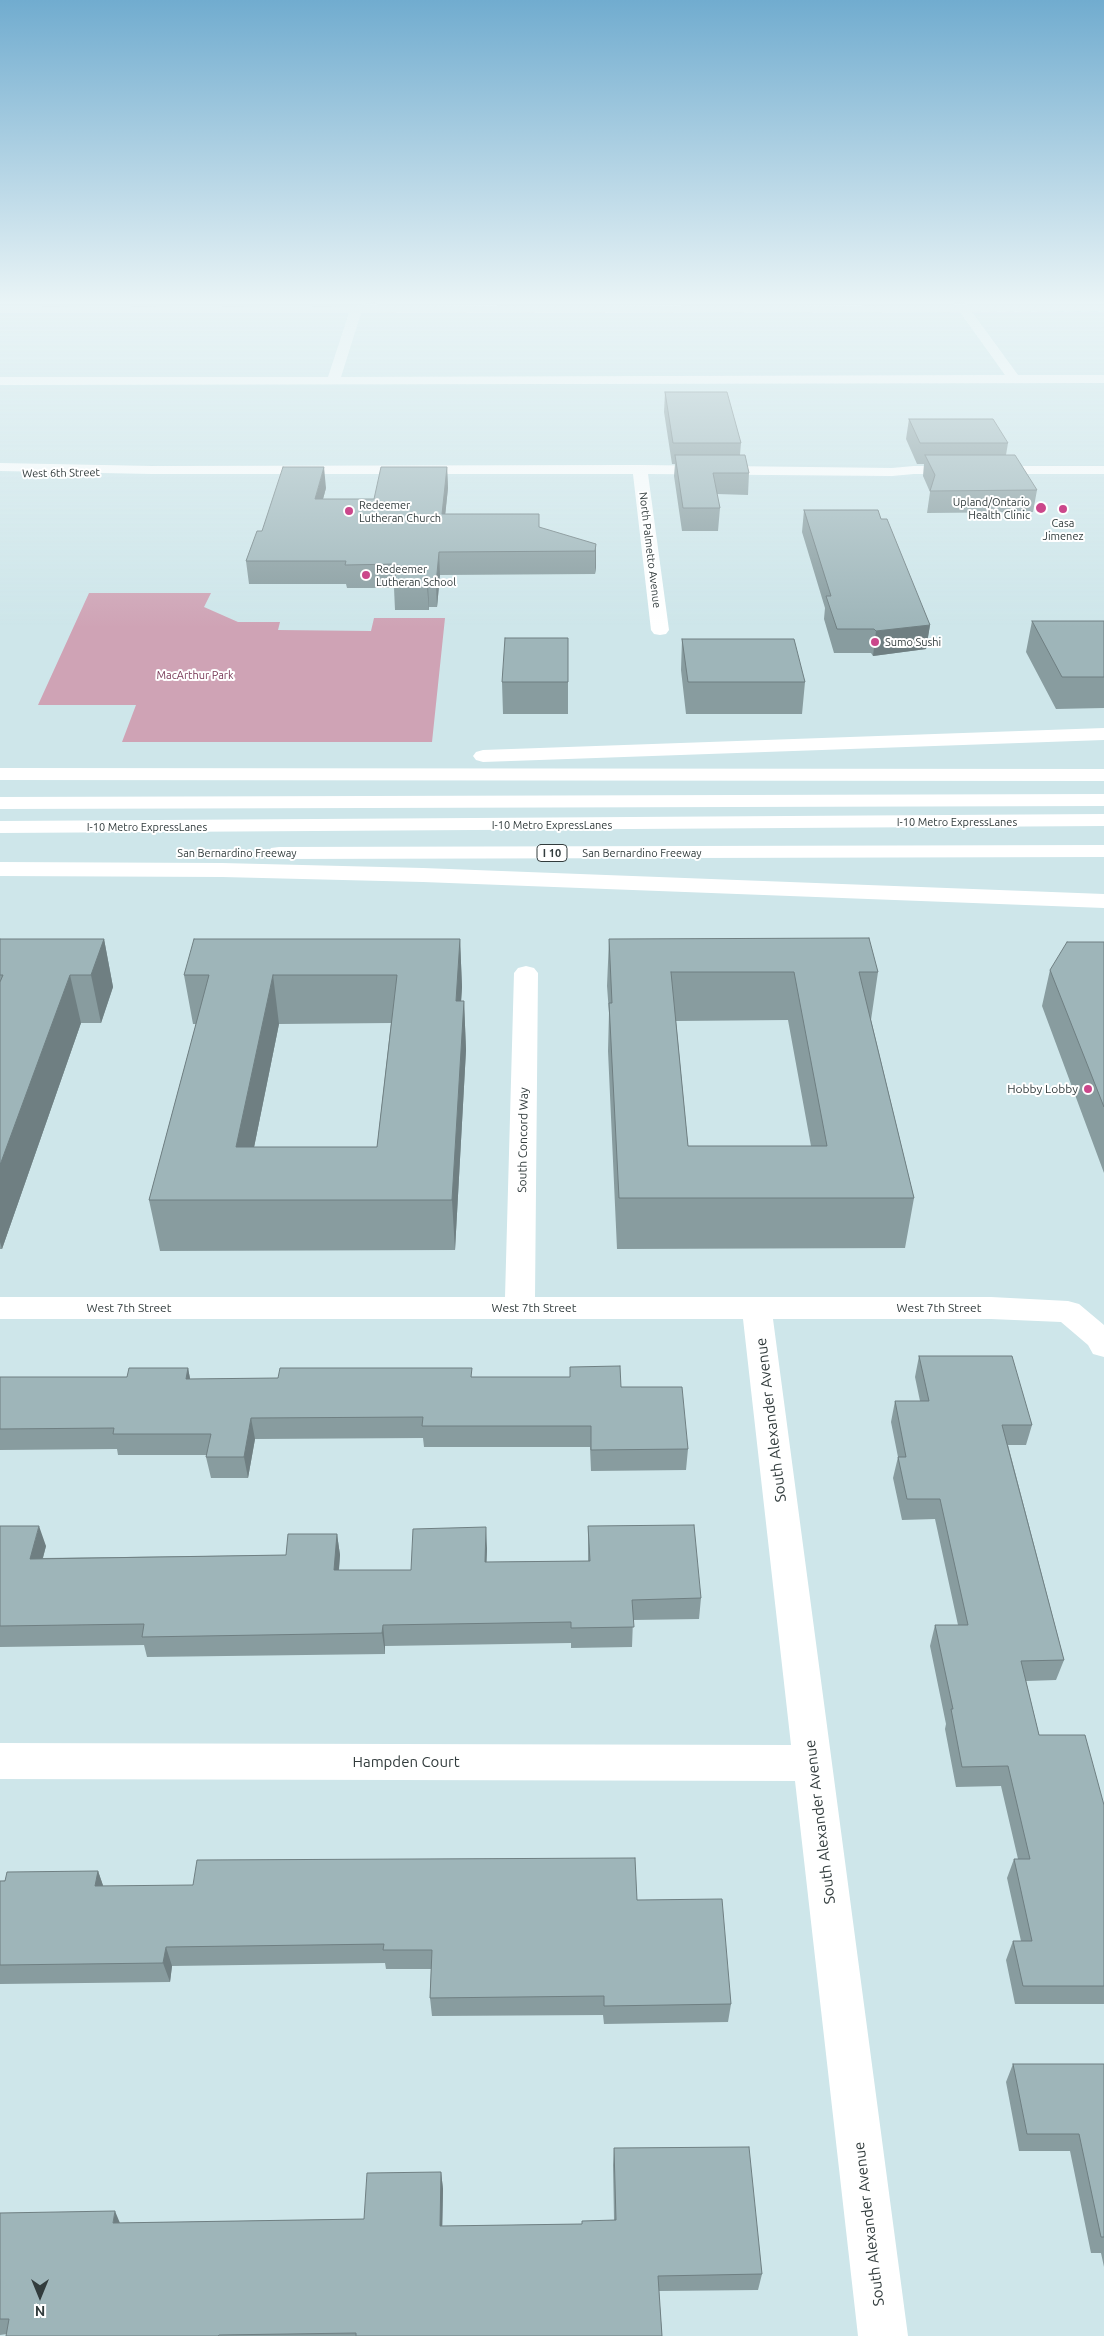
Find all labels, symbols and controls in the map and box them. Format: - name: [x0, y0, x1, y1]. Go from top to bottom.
- street label: West 6th Street: [22, 466, 100, 480]
- street label: North Palmetto Avenue: [636, 491, 664, 609]
- place label: Upland/Ontario Health Clinic: [953, 495, 1030, 521]
- place label: Redeemer Lutheran Church: [359, 498, 441, 524]
- marker: Upland/Ontario Health Clinic: [1034, 501, 1048, 515]
- marker: Casa Jimenez: [1057, 503, 1069, 515]
- marker: Redeemer Lutheran Church: [343, 505, 355, 517]
- place label: Casa Jimenez: [1042, 516, 1084, 542]
- place label: Redeemer Lutheran School: [376, 562, 456, 588]
- marker: Redeemer Lutheran School: [360, 569, 372, 581]
- place label: Sumo Sushi: [885, 635, 941, 649]
- marker: Sumo Sushi: [869, 636, 881, 648]
- park label: MacArthur Park: [156, 668, 234, 682]
- street label: I-10 Metro ExpressLanes: [897, 815, 1017, 829]
- street label: I-10 Metro ExpressLanes: [492, 818, 612, 832]
- street label: I-10 Metro ExpressLanes: [87, 820, 207, 834]
- road number: I 10: [537, 844, 567, 861]
- street label: San Bernardino Freeway: [177, 846, 297, 860]
- street label: San Bernardino Freeway: [582, 846, 702, 860]
- place label: Hobby Lobby: [1007, 1082, 1078, 1096]
- marker: Hobby Lobby: [1082, 1083, 1094, 1095]
- street label: South Concord Way: [515, 1087, 531, 1193]
- street label: West 7th Street: [87, 1301, 171, 1315]
- street label: West 7th Street: [492, 1301, 576, 1315]
- street label: West 7th Street: [897, 1301, 981, 1315]
- street label: South Alexander Avenue: [752, 1337, 790, 1503]
- street label: South Alexander Avenue: [801, 1739, 839, 1905]
- street label: Hampden Court: [352, 1753, 460, 1771]
- street label: South Alexander Avenue: [850, 2141, 888, 2307]
- north arrow: [15, 2271, 65, 2321]
- text: N: [35, 2303, 45, 2319]

